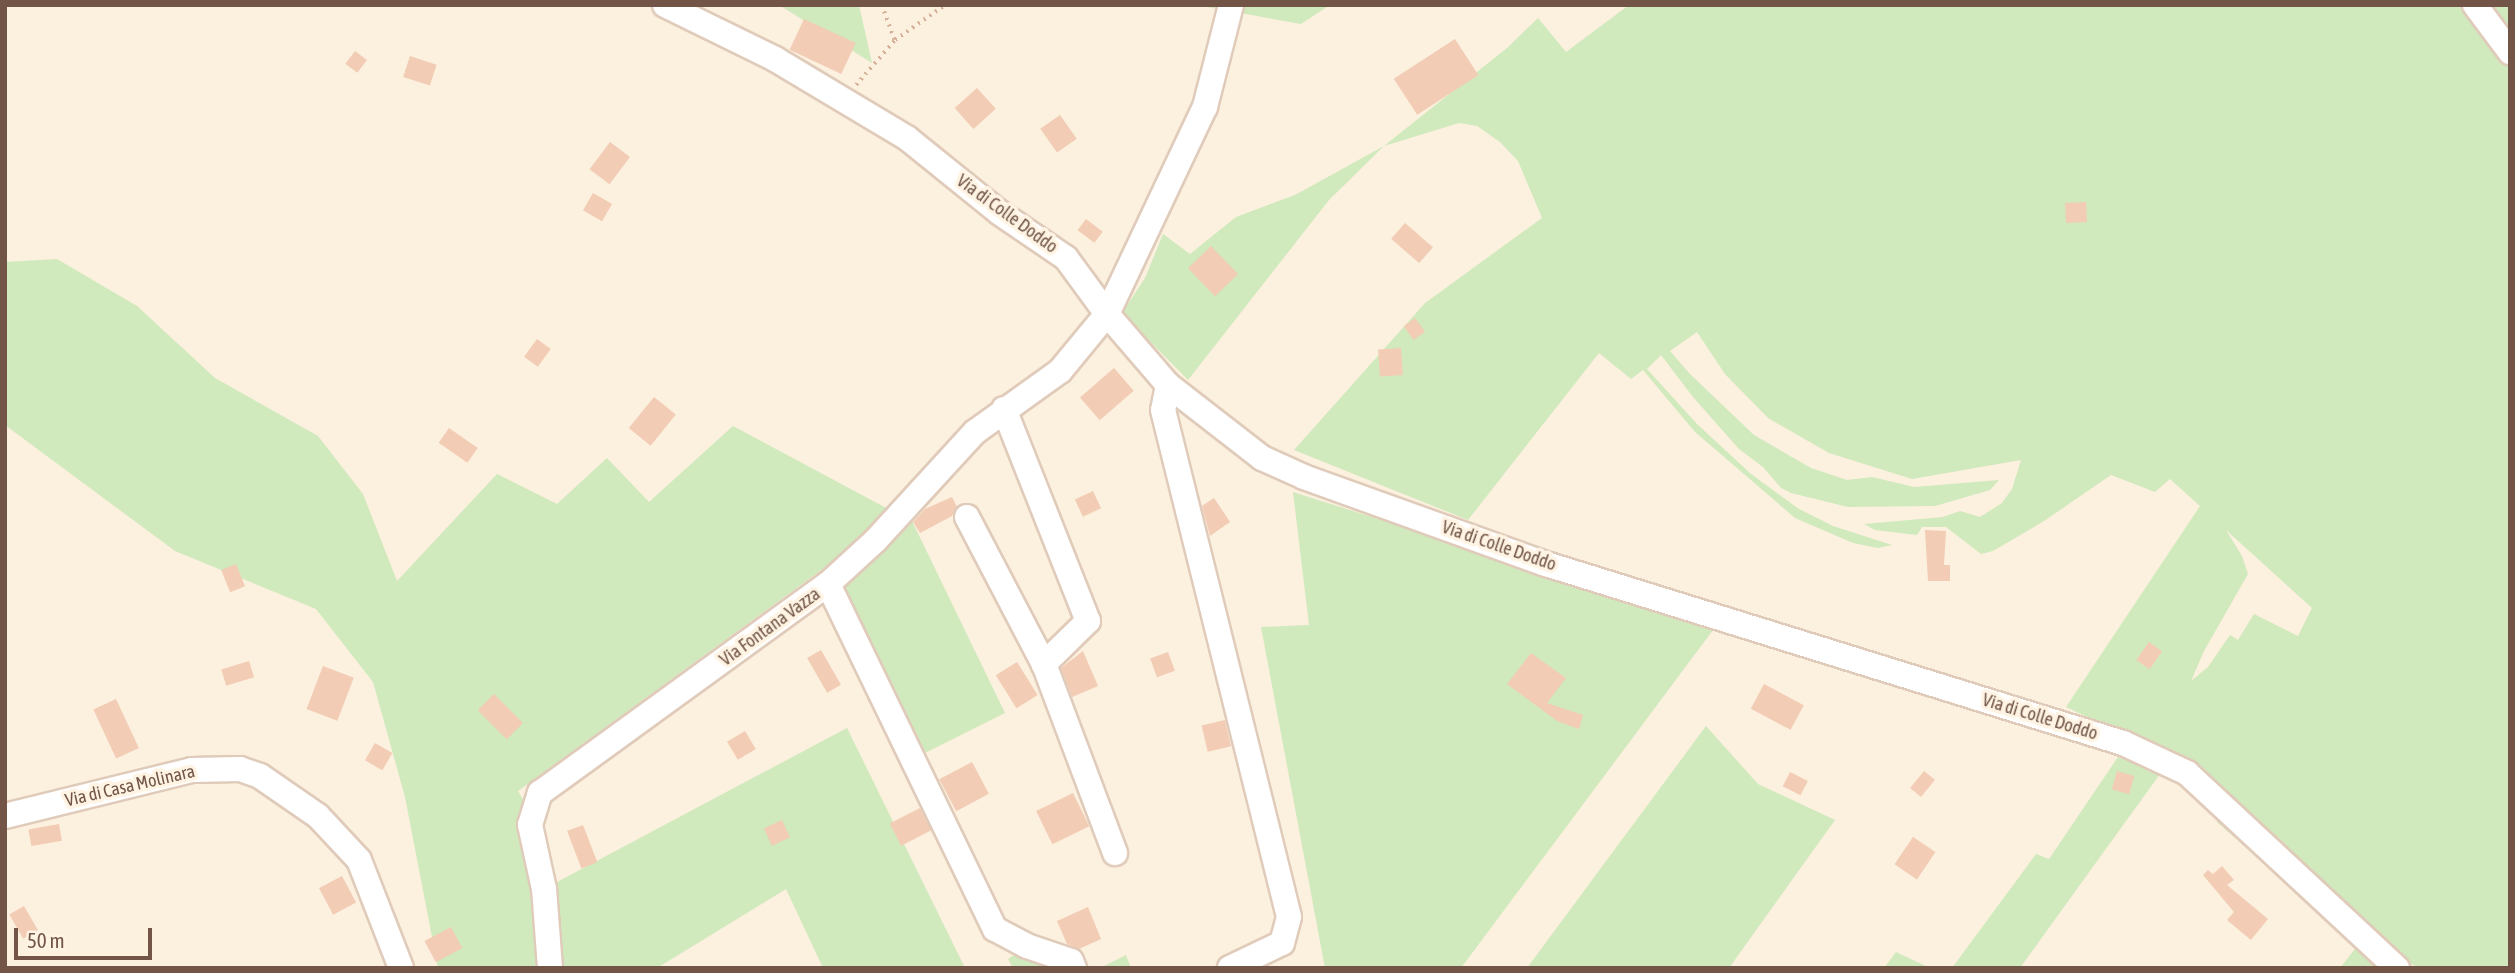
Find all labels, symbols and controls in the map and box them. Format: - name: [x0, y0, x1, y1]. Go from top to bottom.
- street label: Via di Colle Doddo: [952, 170, 1062, 258]
- street label: Via di Colle Doddo: [1439, 516, 1559, 576]
- street label: Via Fontana Vazza: [716, 583, 824, 671]
- street label: Via di Colle Doddo: [1980, 689, 2100, 745]
- street label: Via di Casa Molinara: [63, 761, 197, 811]
- scale bar: [18, 914, 156, 958]
- text: 50 m: [27, 928, 65, 952]

